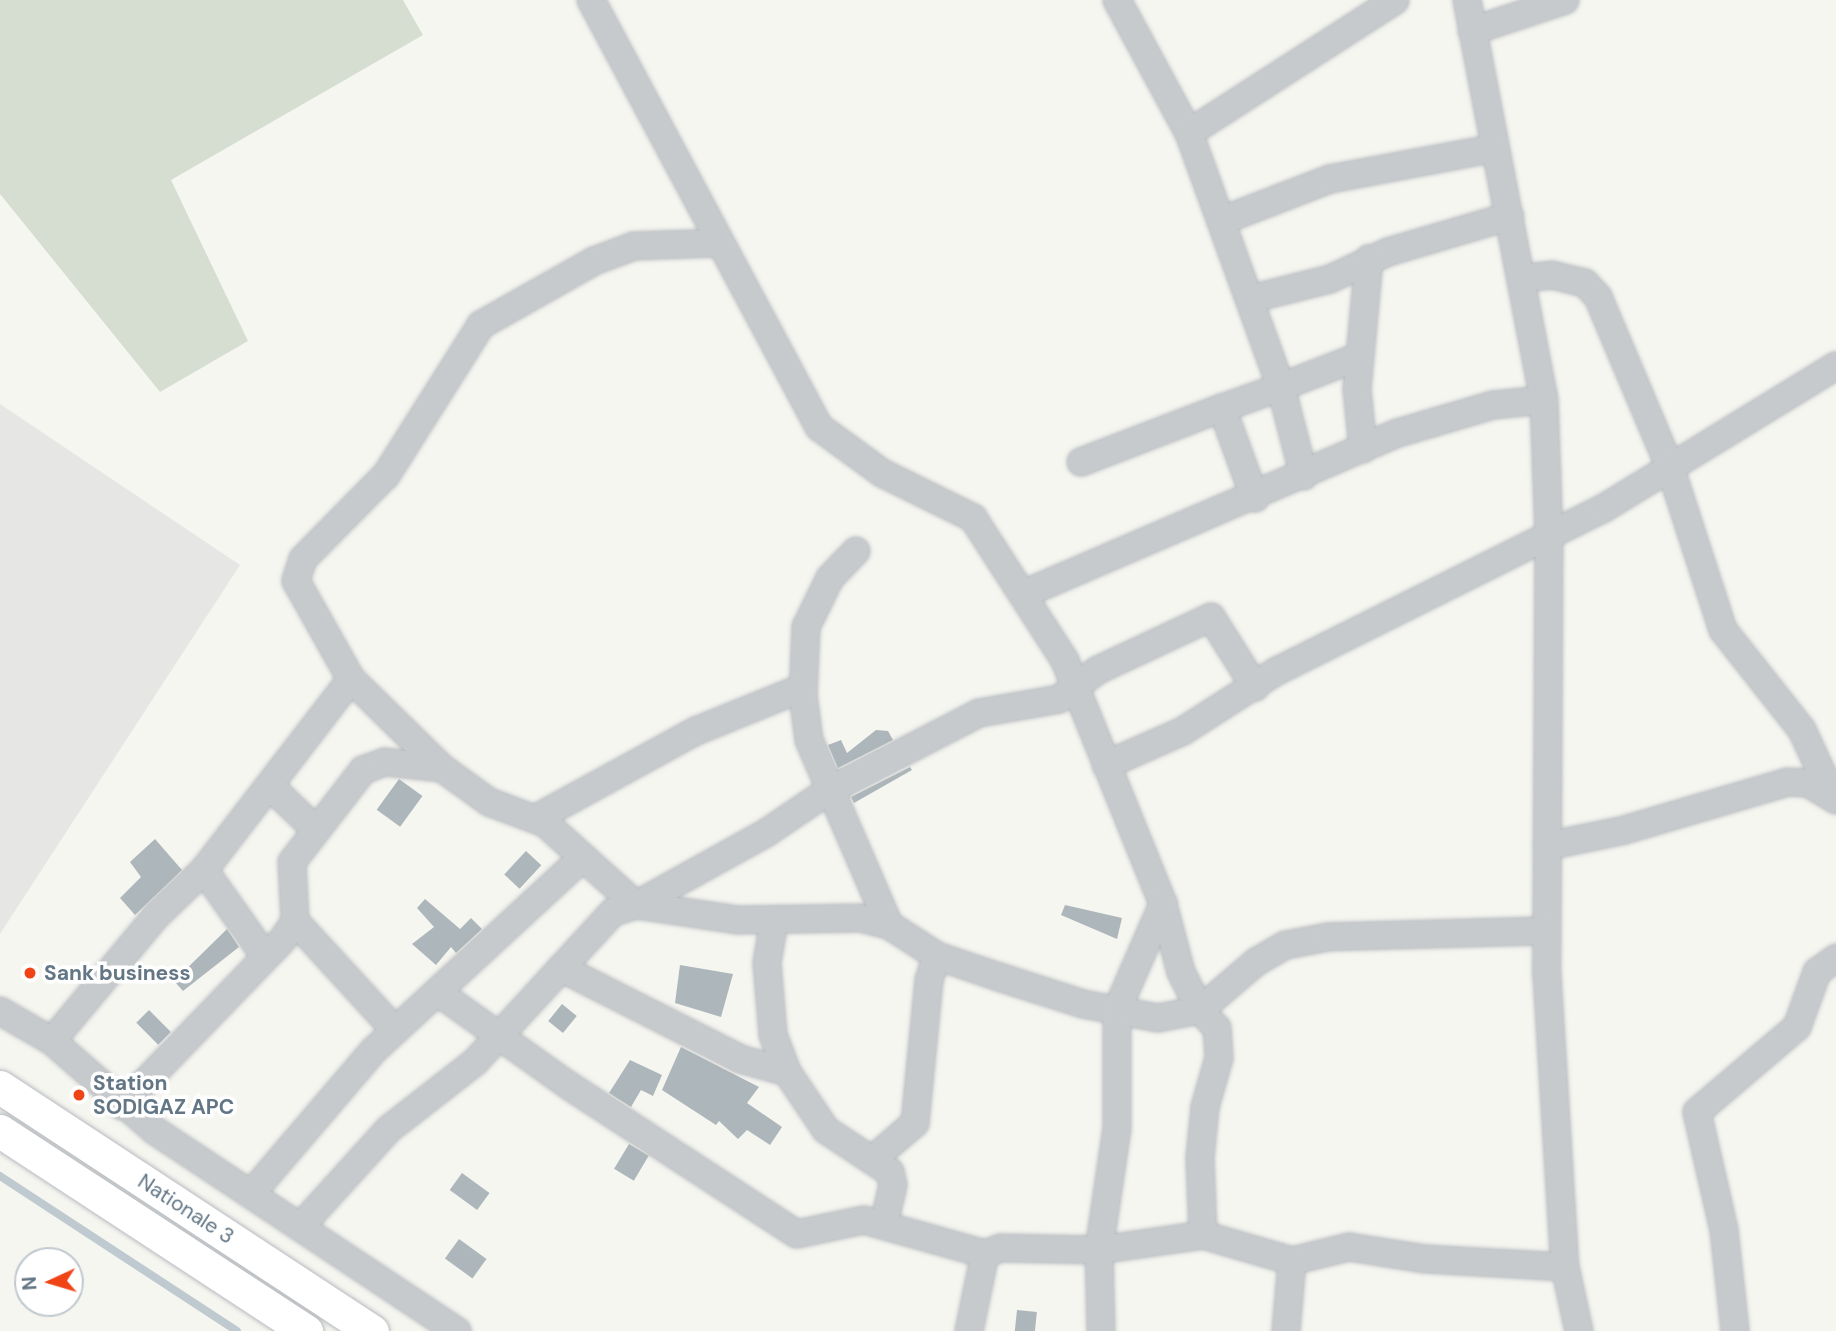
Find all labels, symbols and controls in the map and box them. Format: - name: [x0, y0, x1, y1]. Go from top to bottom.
- place label: Sank business: [44, 960, 191, 986]
- marker: Sank business: [22, 965, 38, 981]
- place label: Station SODIGAZ APC: [93, 1070, 234, 1120]
- marker: Station SODIGAZ APC: [71, 1087, 87, 1103]
- street label: Nationale 3: [133, 1169, 239, 1249]
- north arrow: [14, 1247, 84, 1317]
- text: N: [17, 1276, 43, 1291]

